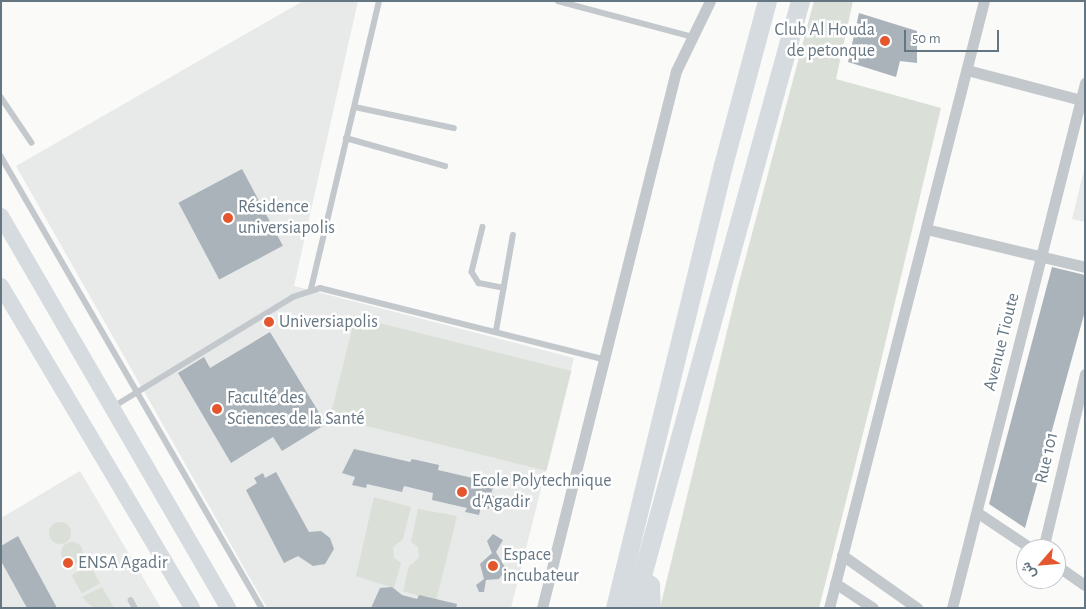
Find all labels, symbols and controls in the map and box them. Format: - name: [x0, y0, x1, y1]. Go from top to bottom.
- place label: Club Al Houda de petonque: [774, 20, 875, 62]
- scale bar: [906, 20, 1001, 52]
- text: 50 m: [912, 31, 941, 46]
- marker: Club Al Houda de petonque: [879, 35, 891, 47]
- place label: Résidence universiapolis: [238, 197, 335, 240]
- marker: Résidence universiapolis: [222, 212, 234, 224]
- street label: Avenue Tioute: [979, 291, 1025, 393]
- place label: Universiapolis: [279, 311, 378, 333]
- marker: Universiapolis: [263, 316, 275, 328]
- place label: Faculté des Sciences de la Santé: [227, 388, 365, 430]
- marker: Faculté des Sciences de la Santé: [211, 403, 223, 415]
- street label: Rue 101: [1031, 430, 1063, 486]
- place label: Ecole Polytechnique d'Agadir: [472, 471, 611, 514]
- marker: Ecole Polytechnique d'Agadir: [456, 486, 468, 498]
- north arrow: [1016, 539, 1066, 589]
- place label: Espace incubateur: [503, 545, 579, 588]
- place label: ENSA Agadir: [78, 552, 168, 574]
- marker: ENSA Agadir: [62, 557, 74, 569]
- marker: Espace incubateur: [487, 560, 499, 572]
- text: ش: [1018, 560, 1039, 581]

